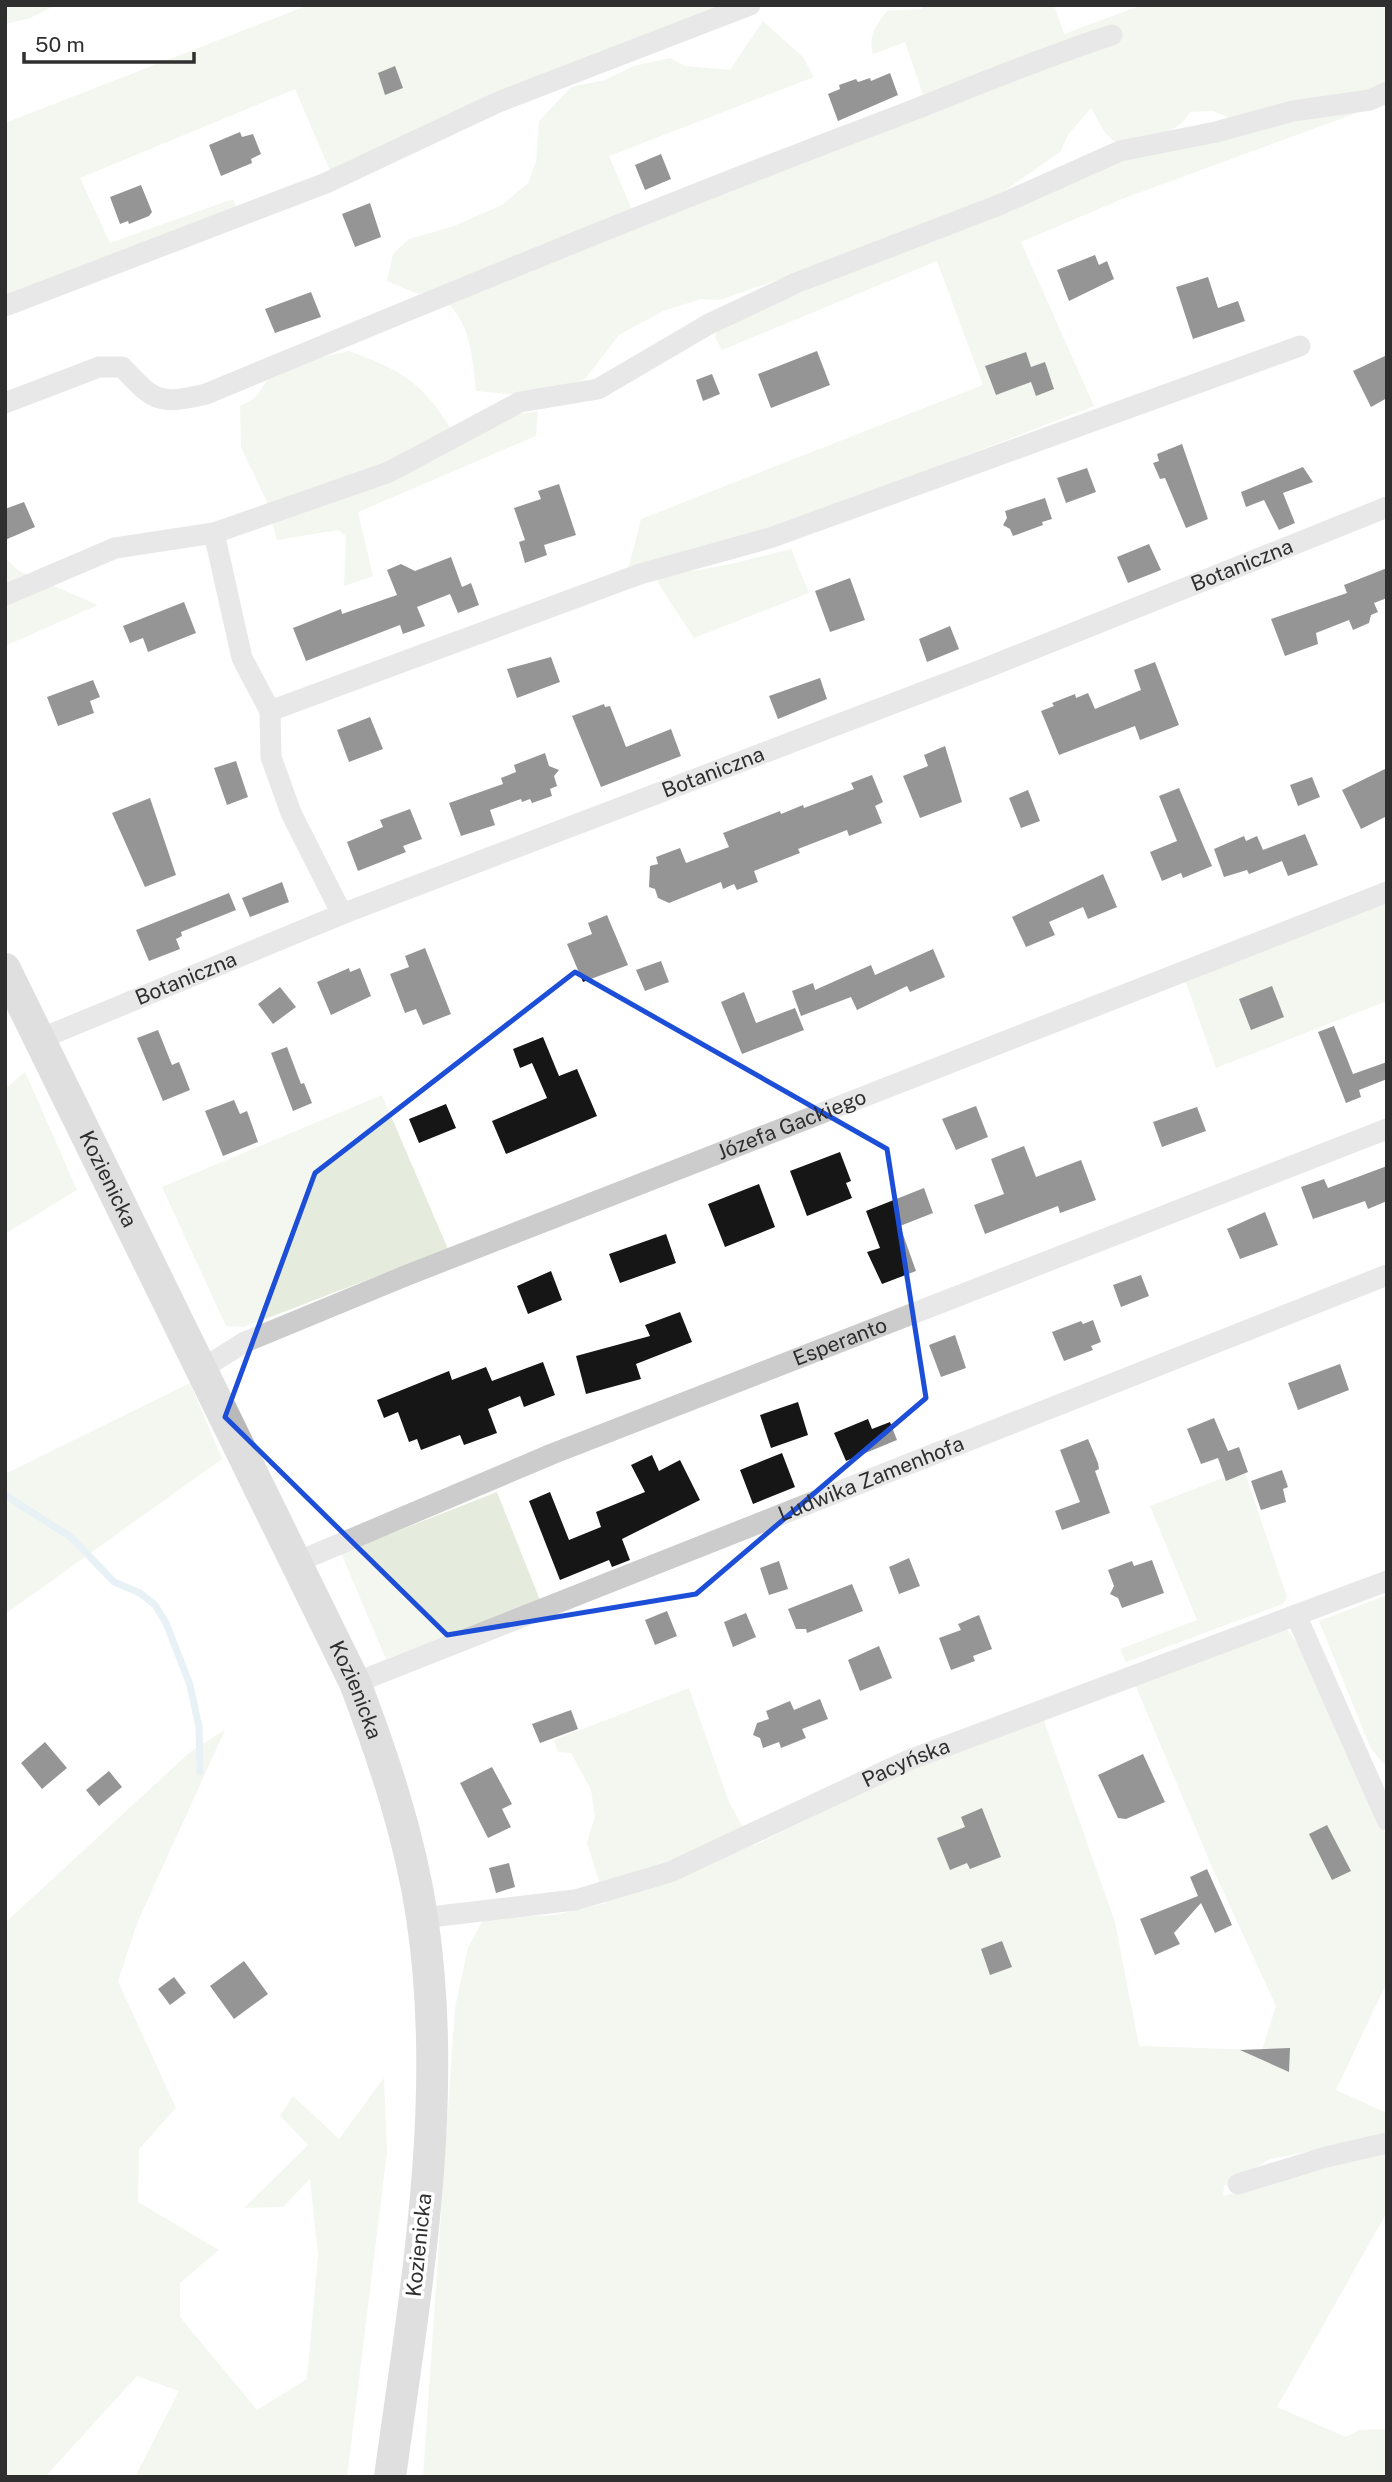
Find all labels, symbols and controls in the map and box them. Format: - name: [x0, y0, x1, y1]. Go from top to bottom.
- scale bar: [24, 21, 194, 65]
- text: 50 m: [35, 32, 85, 57]
- street label: Botaniczna: [1187, 533, 1296, 596]
- street label: Botaniczna: [658, 741, 768, 803]
- street label: Botaniczna: [131, 946, 240, 1010]
- street label: Józefa Gackiego: [713, 1084, 870, 1165]
- street label: Kozienicka: [74, 1127, 143, 1231]
- street label: Esperanto: [789, 1312, 890, 1371]
- street label: Ludwika Zamenhofa: [774, 1430, 968, 1526]
- street label: Kozienicka: [324, 1637, 388, 1742]
- street label: Pacyńska: [858, 1733, 953, 1792]
- street label: Kozienicka: [401, 2192, 436, 2298]

